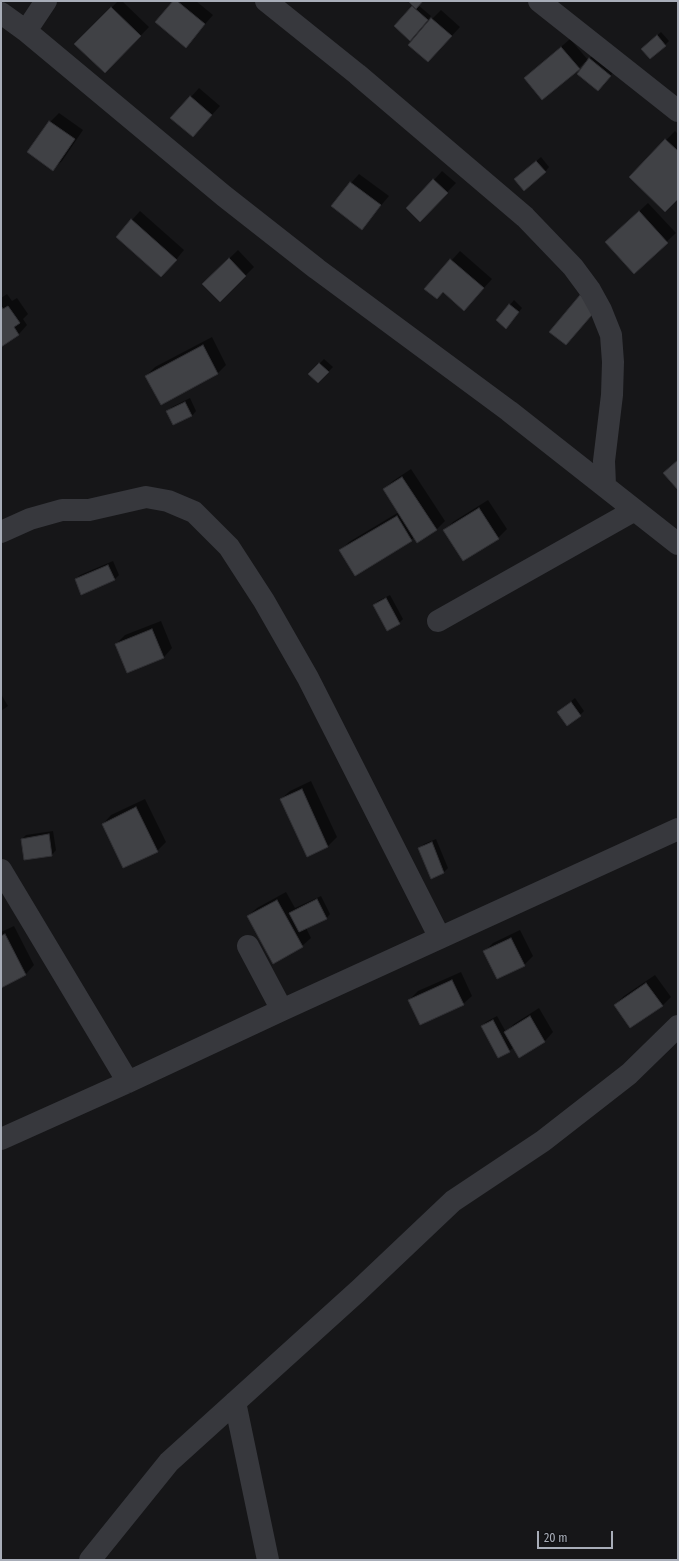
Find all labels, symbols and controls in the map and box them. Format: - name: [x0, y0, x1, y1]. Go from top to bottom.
- scale bar: [539, 1523, 615, 1549]
- text: 20 m: [544, 1531, 568, 1545]

